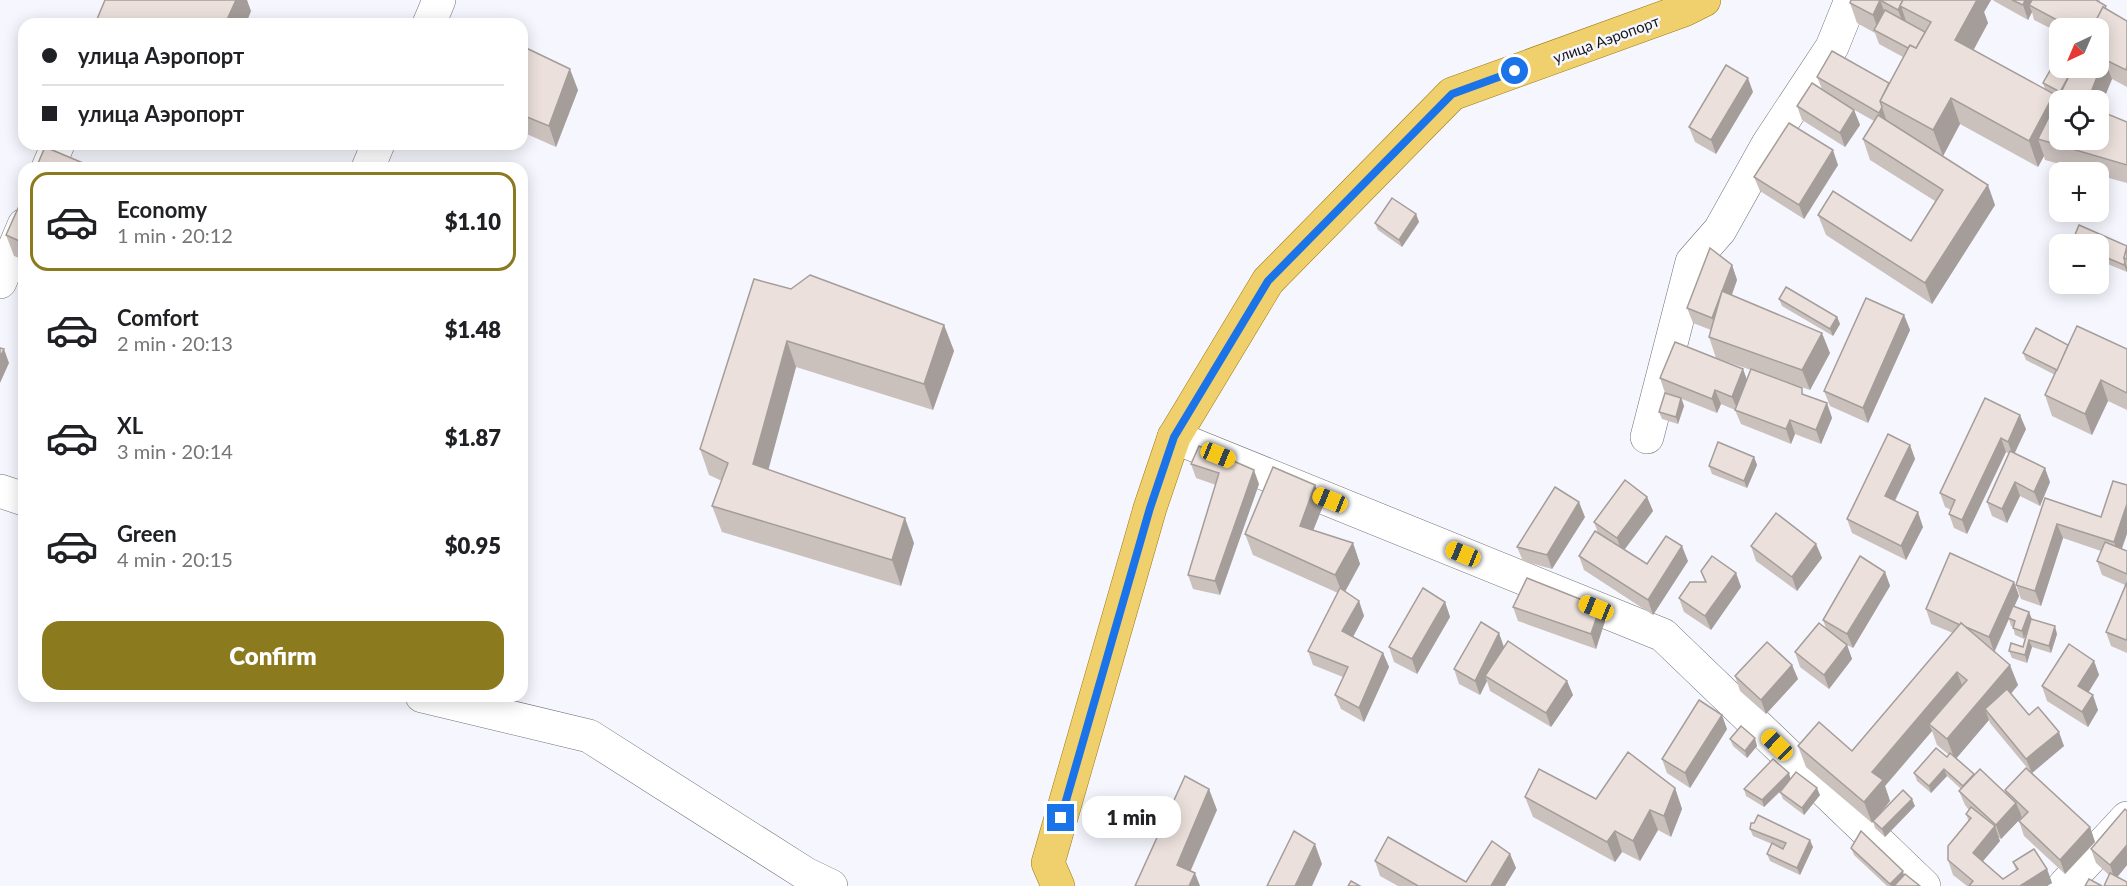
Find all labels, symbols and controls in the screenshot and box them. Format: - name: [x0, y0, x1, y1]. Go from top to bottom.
- street label: улица Аэропорт: [1550, 11, 1662, 67]
- north arrow: [2049, 18, 2109, 78]
- map controls: [2049, 18, 2109, 294]
- text: улица Аэропорт: [78, 42, 244, 69]
- route start: [1501, 57, 1528, 84]
- button: locate: [2049, 90, 2109, 150]
- text: улица Аэропорт: [78, 100, 244, 127]
- button: +: [2049, 162, 2109, 222]
- icon: car: [45, 195, 99, 249]
- text: Economy: [117, 196, 207, 223]
- text: $1.10: [445, 208, 501, 235]
- text: 1 min · 20:12: [117, 223, 233, 247]
- button: −: [2049, 234, 2109, 294]
- icon: car: [45, 303, 99, 357]
- text: Comfort: [117, 304, 199, 331]
- text: $1.48: [445, 316, 501, 343]
- text: 2 min · 20:13: [117, 331, 233, 355]
- icon: car: [45, 411, 99, 465]
- text: XL: [117, 412, 143, 439]
- text: $1.87: [445, 424, 501, 451]
- text: 3 min · 20:14: [117, 439, 233, 463]
- car: [1198, 440, 1238, 470]
- car: [1310, 485, 1350, 515]
- icon: car: [45, 519, 99, 573]
- text: Green: [117, 520, 177, 547]
- text: $0.95: [445, 532, 501, 559]
- car: [1443, 539, 1483, 569]
- text: 4 min · 20:15: [117, 547, 233, 571]
- car: [1576, 593, 1616, 623]
- button: Confirm: [42, 621, 504, 690]
- car: [1758, 726, 1796, 764]
- callout: 1 min: [1082, 797, 1181, 839]
- route end: [1047, 804, 1074, 831]
- text: 1 min: [1107, 805, 1156, 829]

